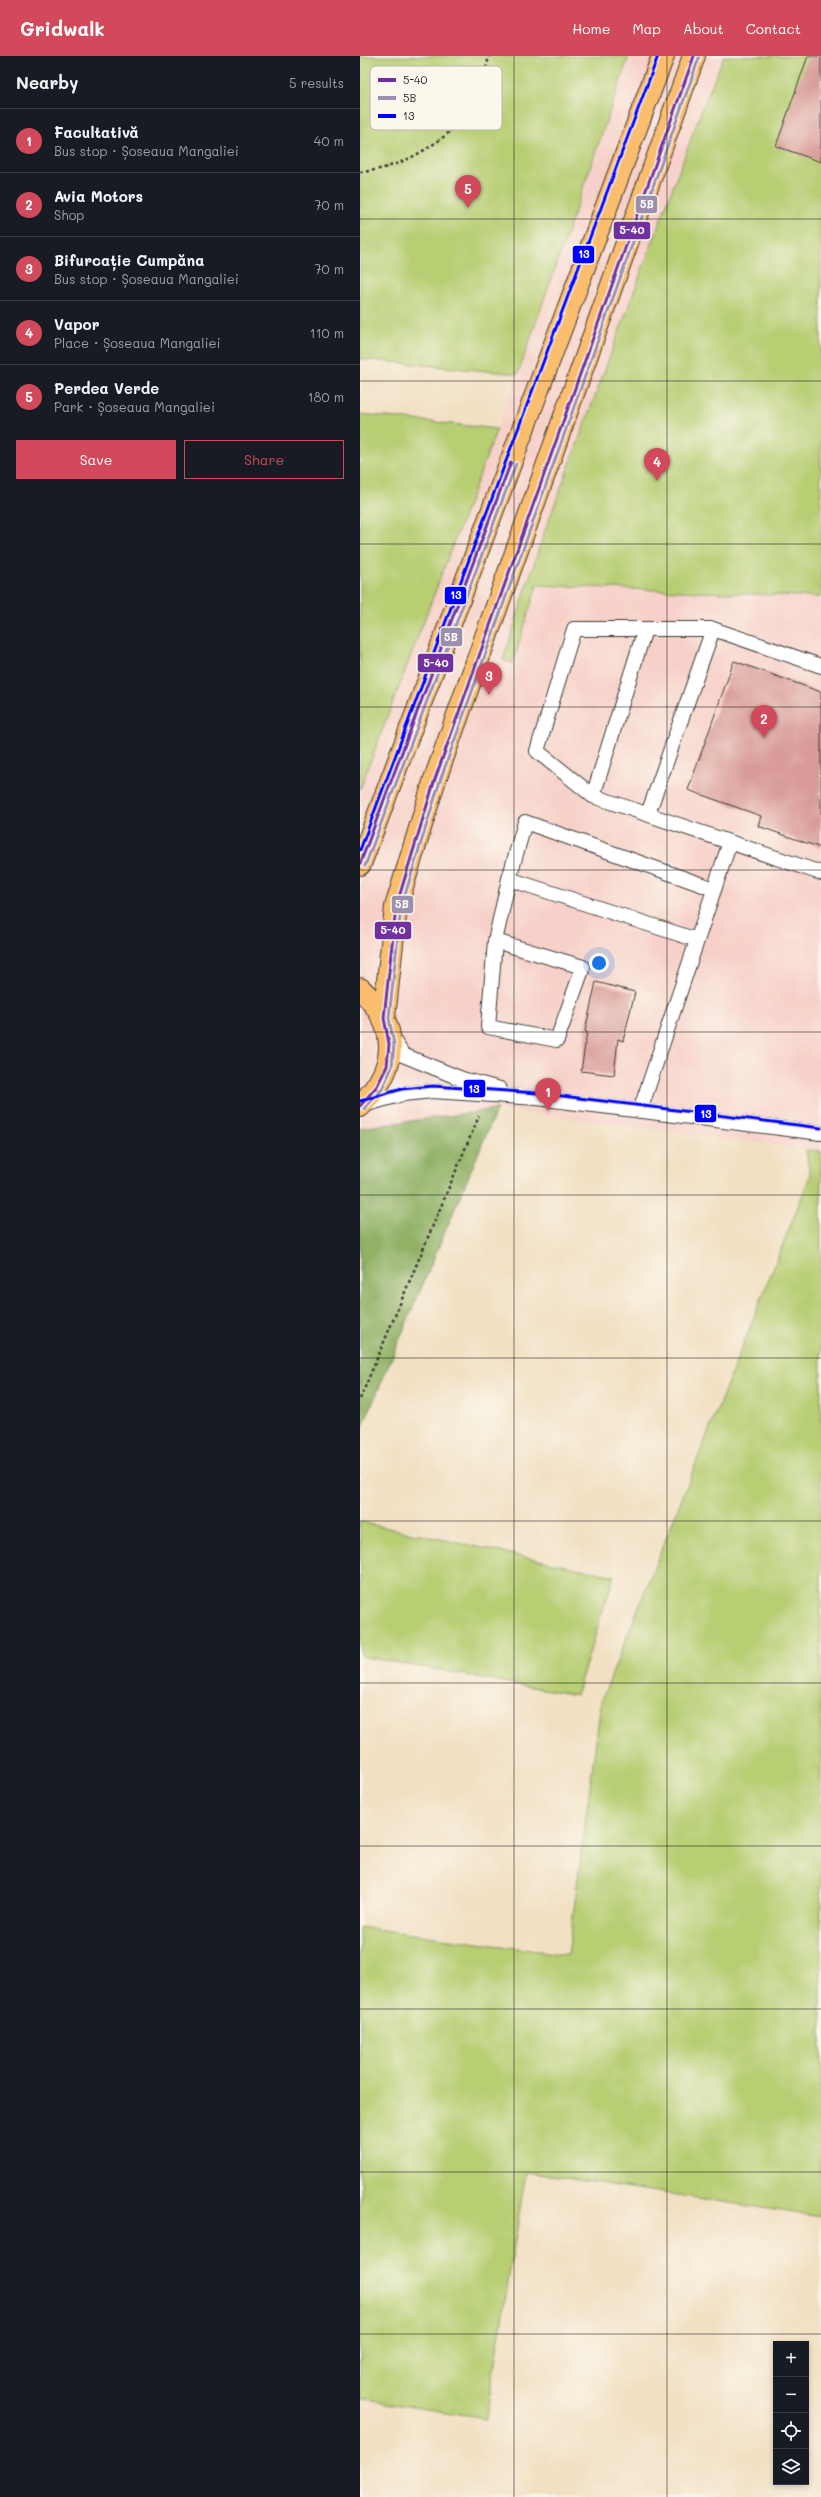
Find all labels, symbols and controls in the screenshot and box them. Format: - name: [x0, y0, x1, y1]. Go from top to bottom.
- text: Gridwalk: [20, 16, 105, 41]
- text: Home: [572, 19, 610, 38]
- text: Map: [632, 19, 661, 38]
- text: About: [683, 19, 724, 38]
- text: Contact: [746, 19, 801, 38]
- legend: [370, 66, 502, 130]
- text: Nearby: [16, 71, 78, 93]
- text: 5-40: [403, 72, 428, 87]
- text: 5 results: [289, 74, 344, 91]
- text: 5B: [403, 90, 416, 105]
- text: 13: [403, 108, 415, 123]
- text: Facultativă: [54, 122, 139, 142]
- text: 1: [26, 132, 32, 149]
- text: 40 m: [314, 132, 344, 149]
- text: Bus stop · Șoseaua Mangaliei: [54, 142, 239, 159]
- pin: 5: [455, 175, 481, 208]
- text: Avia Motors: [54, 186, 143, 206]
- line badge: 5B: [635, 195, 658, 214]
- text: 2: [25, 196, 33, 213]
- text: 70 m: [314, 196, 344, 213]
- text: 5B: [640, 196, 654, 211]
- text: Shop: [54, 206, 84, 223]
- line badge: 5-40: [613, 221, 651, 240]
- text: 5-40: [619, 222, 645, 237]
- line badge: 13: [572, 245, 595, 264]
- text: 13: [578, 246, 590, 261]
- text: Bifurcație Cumpăna: [54, 250, 204, 270]
- text: 3: [25, 260, 33, 277]
- text: 70 m: [314, 260, 344, 277]
- text: Bus stop · Șoseaua Mangaliei: [54, 270, 239, 287]
- text: Vapor: [54, 314, 100, 334]
- text: 4: [25, 324, 33, 341]
- text: 110 m: [310, 324, 344, 341]
- text: Place · Șoseaua Mangaliei: [54, 334, 220, 351]
- text: Perdea Verde: [54, 378, 159, 398]
- text: 5: [25, 388, 33, 405]
- text: 180 m: [308, 388, 344, 405]
- text: Park · Șoseaua Mangaliei: [54, 398, 215, 415]
- button: Save: [16, 440, 176, 479]
- button: Share: [184, 440, 344, 479]
- pin: 4: [644, 448, 670, 481]
- line badge: 13: [444, 586, 467, 605]
- text: 13: [450, 587, 462, 602]
- line badge: 5B: [440, 627, 463, 647]
- text: 5B: [444, 629, 458, 644]
- line badge: 5-40: [417, 653, 454, 673]
- text: 5-40: [423, 655, 449, 670]
- pin: 3: [476, 662, 502, 695]
- pin: 2: [751, 705, 777, 738]
- line badge: 5B: [391, 895, 414, 914]
- text: 5B: [395, 896, 409, 911]
- line badge: 5-40: [374, 921, 412, 940]
- text: 5-40: [380, 922, 406, 937]
- your location: [589, 953, 609, 973]
- pin: 1: [535, 1078, 561, 1111]
- line badge: 13: [463, 1079, 486, 1098]
- text: 13: [468, 1081, 480, 1096]
- line badge: 13: [694, 1104, 717, 1123]
- text: 13: [700, 1106, 712, 1121]
- map controls: [773, 2341, 809, 2485]
- button: +: [773, 2341, 809, 2377]
- button: −: [773, 2377, 809, 2413]
- button: locate: [773, 2413, 809, 2449]
- button: layers: [773, 2449, 809, 2485]

